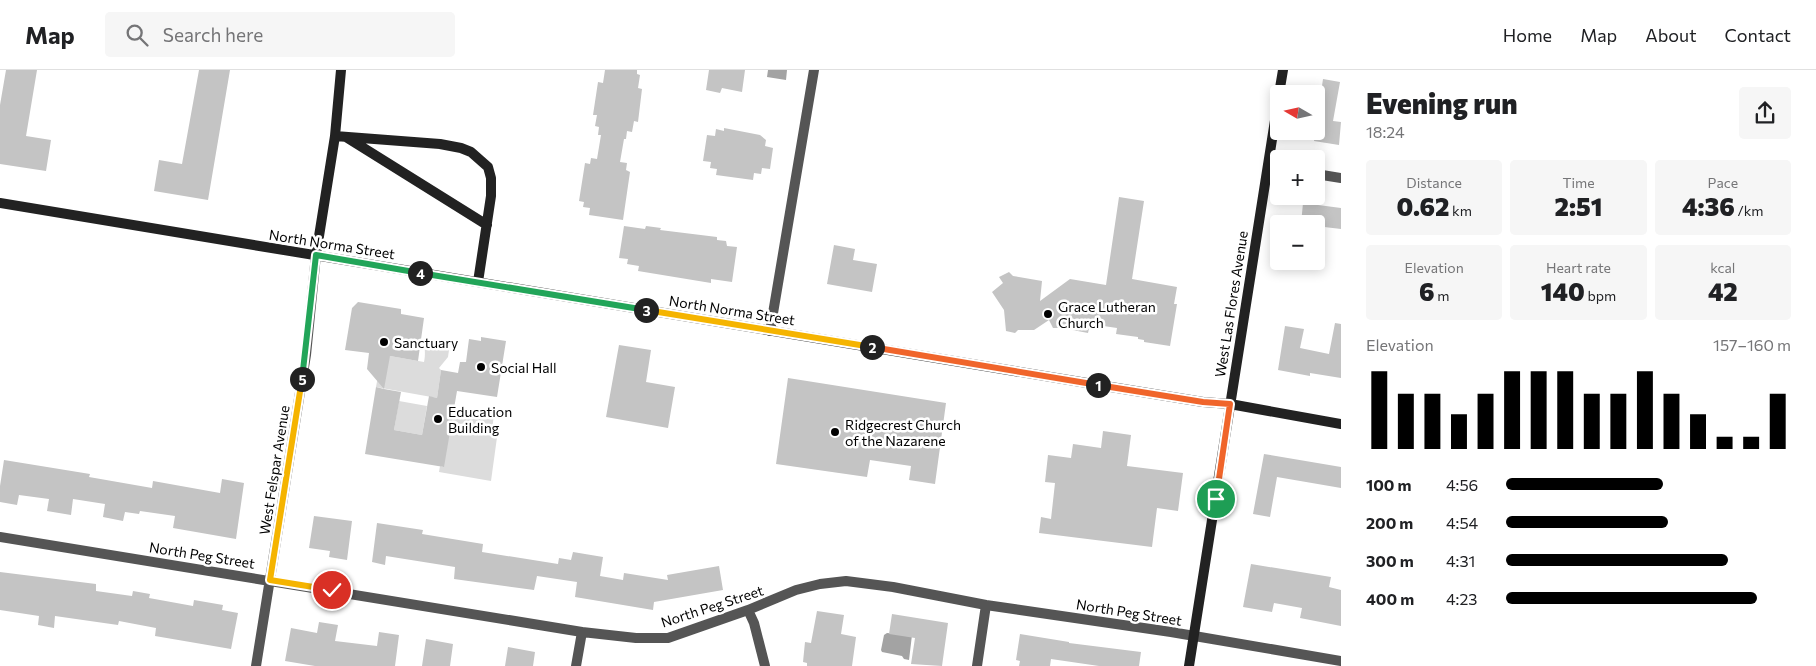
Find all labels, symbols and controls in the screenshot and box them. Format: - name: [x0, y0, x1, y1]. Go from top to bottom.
- search box: [105, 12, 455, 57]
- text: Map: [25, 20, 75, 49]
- icon: search: [123, 21, 151, 49]
- text: Search here: [163, 23, 263, 46]
- text: Home: [1503, 24, 1552, 46]
- text: Map: [1580, 24, 1617, 46]
- text: About: [1645, 24, 1697, 46]
- text: Contact: [1725, 24, 1791, 46]
- north arrow: [1270, 85, 1325, 140]
- map controls: [1270, 85, 1325, 270]
- text: Evening run: [1366, 86, 1518, 120]
- button: share: [1739, 87, 1791, 139]
- text: 18:24: [1366, 122, 1405, 141]
- button: +: [1270, 150, 1325, 205]
- text: Distance: [1406, 174, 1462, 191]
- text: Time: [1562, 174, 1595, 191]
- text: Pace: [1708, 174, 1738, 191]
- text: 0.62: [1396, 191, 1449, 221]
- text: 2:51: [1555, 191, 1602, 221]
- text: 4:36: [1682, 191, 1735, 221]
- text: km: [1449, 202, 1472, 219]
- text: /km: [1735, 202, 1764, 219]
- button: −: [1270, 215, 1325, 270]
- street label: North Norma Street: [268, 226, 396, 262]
- street label: West Las Flores Avenue: [1211, 229, 1251, 379]
- text: Elevation: [1405, 259, 1464, 276]
- text: Heart rate: [1546, 259, 1611, 276]
- text: kcal: [1710, 259, 1735, 276]
- pin: 4: [408, 260, 432, 286]
- text: 4: [416, 265, 425, 282]
- text: 6: [1419, 276, 1435, 306]
- text: 140: [1541, 276, 1585, 306]
- text: 42: [1708, 276, 1738, 306]
- text: m: [1435, 287, 1449, 304]
- text: bpm: [1585, 287, 1616, 304]
- street label: North Norma Street: [668, 292, 796, 328]
- pin: 3: [634, 298, 658, 322]
- place label: Grace Lutheran Church: [1058, 298, 1156, 331]
- text: 3: [642, 302, 651, 319]
- marker: Grace Lutheran Church: [1042, 308, 1054, 320]
- place label: Sanctuary: [394, 334, 458, 351]
- pin: 2: [860, 334, 884, 360]
- text: Elevation: [1366, 335, 1434, 354]
- text: 157–160 m: [1713, 335, 1791, 354]
- marker: Sanctuary: [378, 336, 390, 348]
- text: 2: [869, 339, 876, 356]
- place label: Social Hall: [491, 359, 557, 376]
- marker: Social Hall: [475, 361, 487, 373]
- pin: 5: [290, 366, 314, 392]
- text: 5: [298, 371, 307, 388]
- pin: 1: [1086, 372, 1110, 398]
- text: 1: [1095, 377, 1102, 394]
- place label: Education Building: [448, 403, 512, 436]
- street label: West Felspar Avenue: [255, 404, 293, 536]
- marker: Education Building: [432, 413, 444, 425]
- place label: Ridgecrest Church of the Nazarene: [845, 416, 961, 449]
- marker: Ridgecrest Church of the Nazarene: [829, 426, 841, 438]
- text: 100 m: [1366, 475, 1412, 494]
- text: 4:56: [1446, 475, 1478, 494]
- pin: [1195, 478, 1237, 520]
- icon: arrive: [1202, 485, 1230, 513]
- text: 200 m: [1366, 513, 1413, 532]
- text: 4:54: [1446, 513, 1478, 532]
- street label: North Peg Street: [148, 538, 256, 572]
- text: 300 m: [1366, 551, 1414, 570]
- text: 4:31: [1446, 551, 1475, 570]
- pin: [311, 569, 353, 611]
- icon: check: [318, 576, 346, 604]
- street label: North Peg Street: [659, 581, 766, 631]
- text: 400 m: [1366, 589, 1414, 608]
- text: 4:23: [1446, 589, 1477, 608]
- street label: North Peg Street: [1075, 595, 1183, 629]

